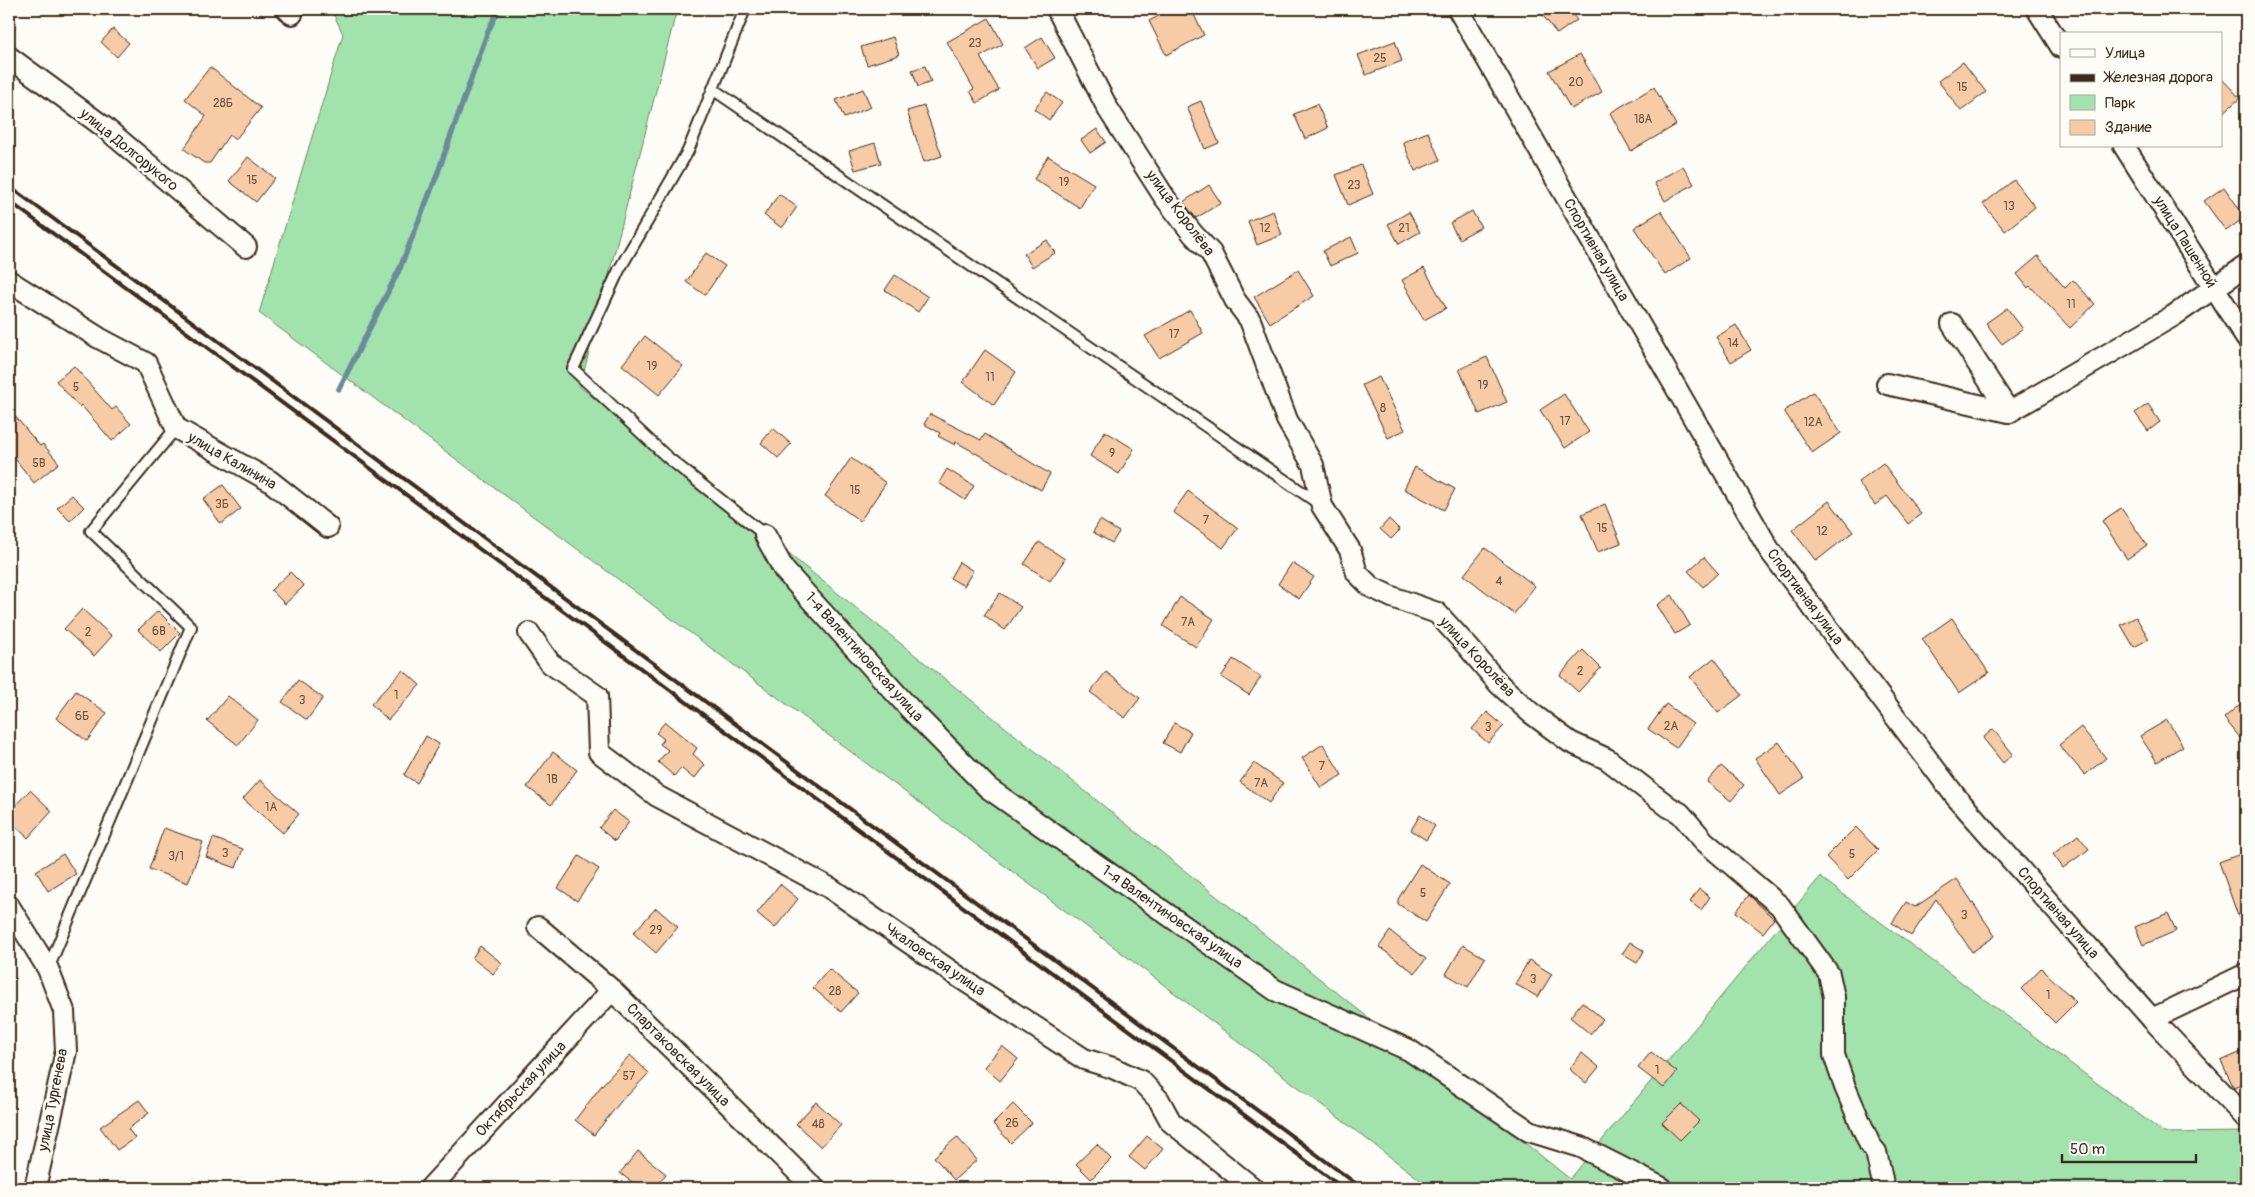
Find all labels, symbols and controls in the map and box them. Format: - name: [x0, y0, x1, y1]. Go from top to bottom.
- legend: [2060, 32, 2222, 148]
- house number: 23: [968, 36, 982, 51]
- text: Улица: [2105, 44, 2145, 63]
- house number: 25: [1373, 51, 1387, 66]
- text: Железная дорога: [2103, 68, 2213, 87]
- house number: 20: [1569, 75, 1583, 90]
- house number: 15: [1956, 80, 1968, 95]
- text: Парк: [2105, 94, 2136, 113]
- house number: 28Б: [213, 96, 233, 111]
- street label: улица Долгорукого: [75, 104, 182, 196]
- house number: 18А: [1634, 112, 1652, 127]
- text: Здание: [2105, 118, 2152, 137]
- street label: улица Королёва: [1141, 165, 1219, 260]
- house number: 15: [246, 173, 258, 188]
- house number: 19: [1059, 175, 1069, 190]
- house number: 23: [1347, 178, 1361, 193]
- street label: улица Пашенной: [2149, 192, 2221, 291]
- street label: Спортивная улица: [1559, 195, 1633, 305]
- house number: 13: [2003, 199, 2015, 214]
- house number: 12: [1259, 221, 1271, 236]
- house number: 21: [1398, 221, 1410, 236]
- house number: 11: [2066, 297, 2076, 312]
- house number: 17: [1168, 327, 1180, 342]
- house number: 14: [1727, 336, 1739, 351]
- house number: 19: [647, 359, 657, 374]
- house number: 11: [985, 370, 995, 385]
- house number: 19: [1478, 378, 1488, 393]
- house number: 5: [73, 380, 79, 395]
- house number: 8: [1380, 401, 1386, 416]
- house number: 17: [1559, 414, 1571, 429]
- house number: 12А: [1803, 415, 1823, 430]
- street label: улица Калинина: [183, 427, 280, 494]
- house number: 9: [1109, 446, 1115, 461]
- house number: 5В: [32, 456, 46, 471]
- house number: 15: [849, 483, 861, 498]
- house number: 3Б: [215, 497, 229, 512]
- house number: 7: [1203, 513, 1210, 528]
- house number: 15: [1596, 521, 1608, 536]
- house number: 12: [1816, 524, 1828, 539]
- street label: Спортивная улица: [1763, 545, 1847, 649]
- house number: 4: [1496, 574, 1503, 589]
- street label: 1-я Валентиновская улица: [801, 588, 927, 726]
- street label: улица Королёва: [1434, 612, 1519, 701]
- house number: 7А: [1181, 615, 1195, 630]
- house number: 6В: [152, 624, 166, 639]
- house number: 2: [85, 625, 92, 640]
- house number: 2: [1577, 664, 1584, 679]
- house number: 1: [394, 688, 398, 703]
- house number: 3: [299, 693, 306, 708]
- house number: 6Б: [75, 709, 89, 724]
- house number: 2А: [1664, 719, 1678, 734]
- house number: 3: [1485, 720, 1492, 735]
- house number: 7: [1319, 759, 1326, 774]
- house number: 1В: [546, 772, 558, 787]
- house number: 7А: [1254, 776, 1268, 791]
- house number: 1А: [265, 800, 277, 815]
- house number: 3: [222, 846, 229, 861]
- house number: 5: [1849, 847, 1855, 862]
- house number: 3/1: [168, 849, 184, 864]
- street label: 1-я Валентиновская улица: [1098, 861, 1246, 973]
- street label: Спортивная улица: [2013, 863, 2103, 963]
- house number: 5: [1420, 886, 1426, 901]
- house number: 3: [1961, 908, 1968, 923]
- street label: Чкаловская улица: [881, 919, 989, 1001]
- house number: 29: [650, 923, 662, 938]
- house number: 3: [1530, 972, 1537, 987]
- house number: 28: [829, 984, 841, 999]
- house number: 1: [2046, 988, 2050, 1003]
- street label: Спартаковская улица: [622, 999, 734, 1111]
- street label: Октябрьская улица: [472, 1037, 570, 1141]
- street label: улица Тургенева: [34, 1047, 72, 1154]
- house number: 1: [1655, 1063, 1659, 1078]
- house number: 57: [623, 1069, 636, 1084]
- house number: 26: [1005, 1116, 1019, 1131]
- house number: 48: [811, 1117, 825, 1132]
- scale bar: [2062, 1132, 2196, 1164]
- text: 50 m: [2070, 1140, 2105, 1159]

